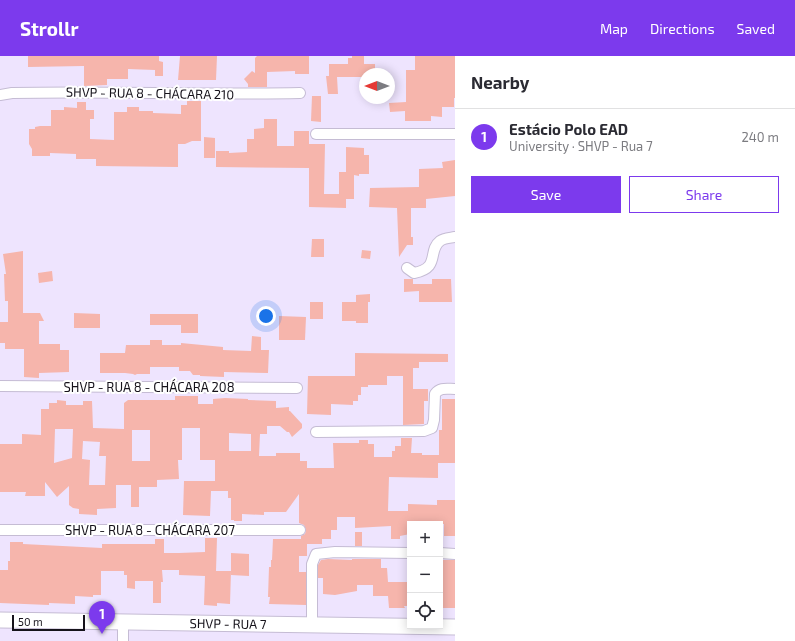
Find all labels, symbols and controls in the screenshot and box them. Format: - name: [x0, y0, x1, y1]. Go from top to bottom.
- text: Strollr: [20, 17, 79, 40]
- text: Map: [600, 20, 628, 37]
- text: Directions: [650, 20, 715, 37]
- text: Saved: [737, 20, 775, 37]
- north arrow: [359, 68, 395, 104]
- text: Nearby: [471, 72, 529, 92]
- street label: SHVP - RUA 8 - CHÁCARA 210: [66, 83, 234, 102]
- text: Estácio Polo EAD: [509, 120, 628, 138]
- text: 1: [481, 129, 487, 145]
- text: 240 m: [742, 129, 779, 145]
- text: University · SHVP - Rua 7: [509, 138, 653, 154]
- button: Save: [471, 176, 621, 213]
- button: Share: [629, 176, 779, 213]
- your location: [256, 306, 276, 326]
- street label: SHVP - RUA 8 - CHÁCARA 208: [63, 378, 235, 395]
- street label: SHVP - RUA 8 - CHÁCARA 207: [65, 521, 235, 538]
- map controls: [407, 521, 443, 629]
- button: +: [407, 521, 443, 557]
- button: −: [407, 557, 443, 593]
- button: locate: [407, 593, 443, 629]
- pin: 1: [89, 601, 115, 634]
- scale bar: [12, 613, 85, 632]
- text: 50 m: [18, 615, 43, 628]
- street label: SHVP - RUA 7: [189, 615, 267, 632]

